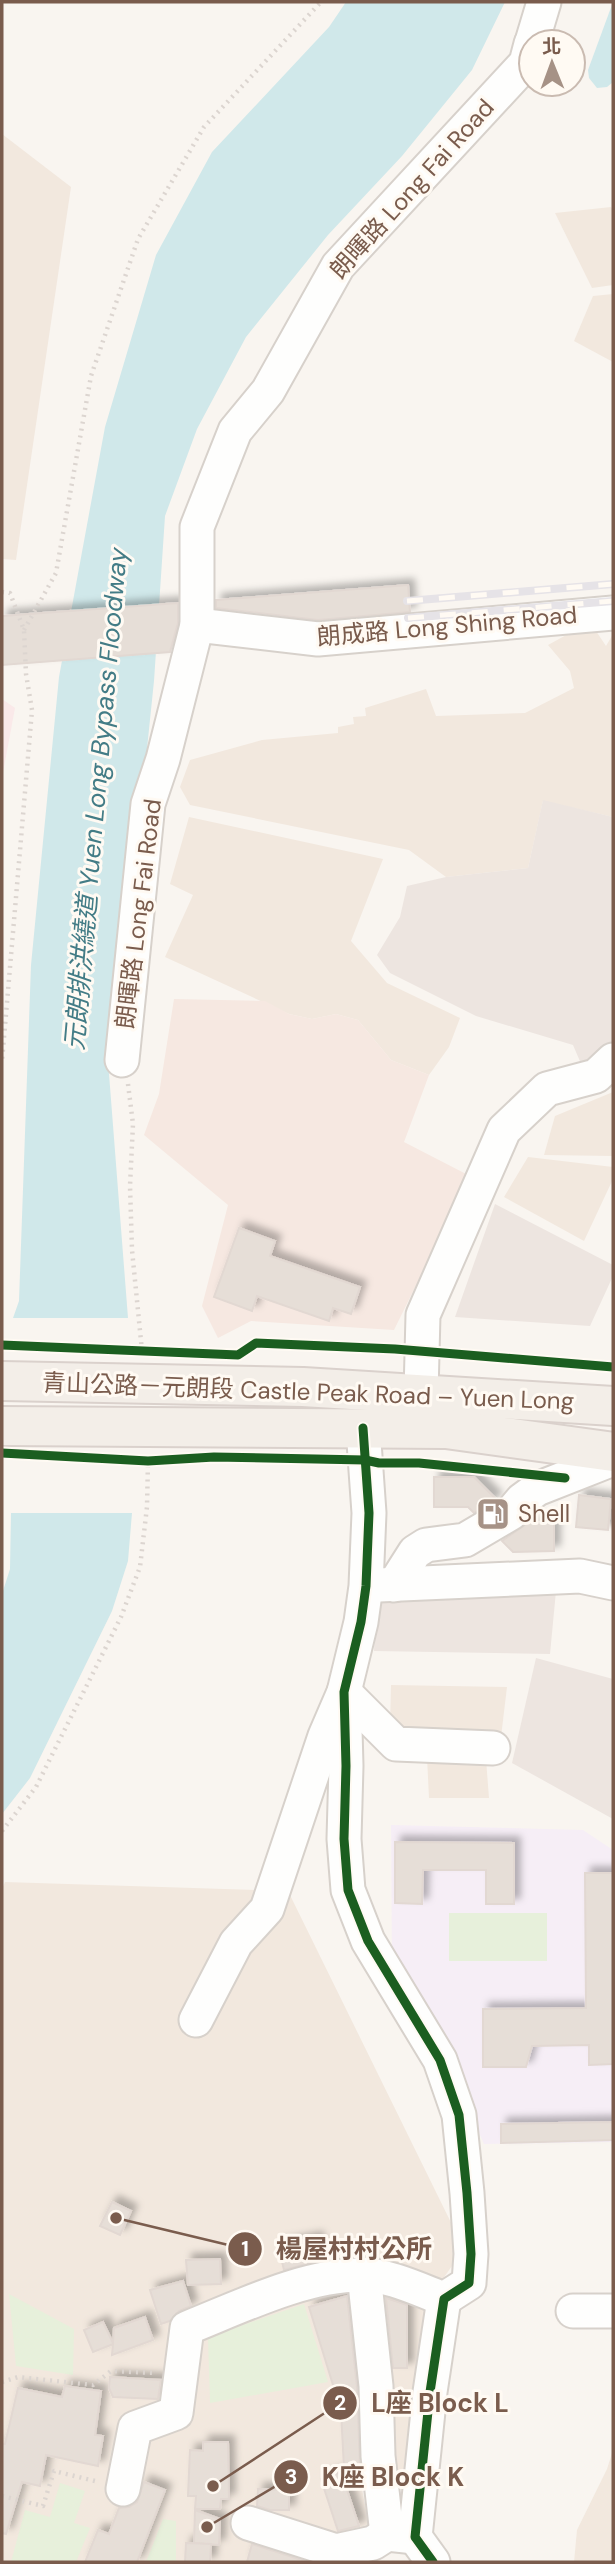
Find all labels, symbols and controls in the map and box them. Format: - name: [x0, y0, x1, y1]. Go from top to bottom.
- north arrow: [517, 28, 587, 98]
- text: 北: [542, 34, 561, 59]
- street label: 朗暉路 Long Fai Road: [323, 92, 501, 285]
- water label: 元朗排洪繞道 Yuen Long Bypass Floodway: [57, 545, 135, 1052]
- street label: 朗成路 Long Shing Road: [315, 599, 578, 652]
- street label: 朗暉路 Long Fai Road: [109, 797, 168, 1031]
- street label: 青山公路－元朗段 Castle Peak Road – Yuen Long: [41, 1367, 575, 1416]
- fuel station icon: Shell: [474, 1495, 512, 1533]
- place label: Shell: [518, 1498, 570, 1529]
- callout: 楊屋村村公所: [227, 2226, 446, 2273]
- text: 楊屋村村公所: [276, 2232, 432, 2266]
- text: 1: [241, 2235, 249, 2263]
- callout: L座 Block L: [322, 2379, 523, 2426]
- text: L座 Block L: [371, 2386, 509, 2420]
- text: 2: [334, 2389, 346, 2417]
- callout: K座 Block K: [273, 2453, 479, 2500]
- text: K座 Block K: [322, 2460, 464, 2494]
- text: 3: [285, 2463, 297, 2491]

